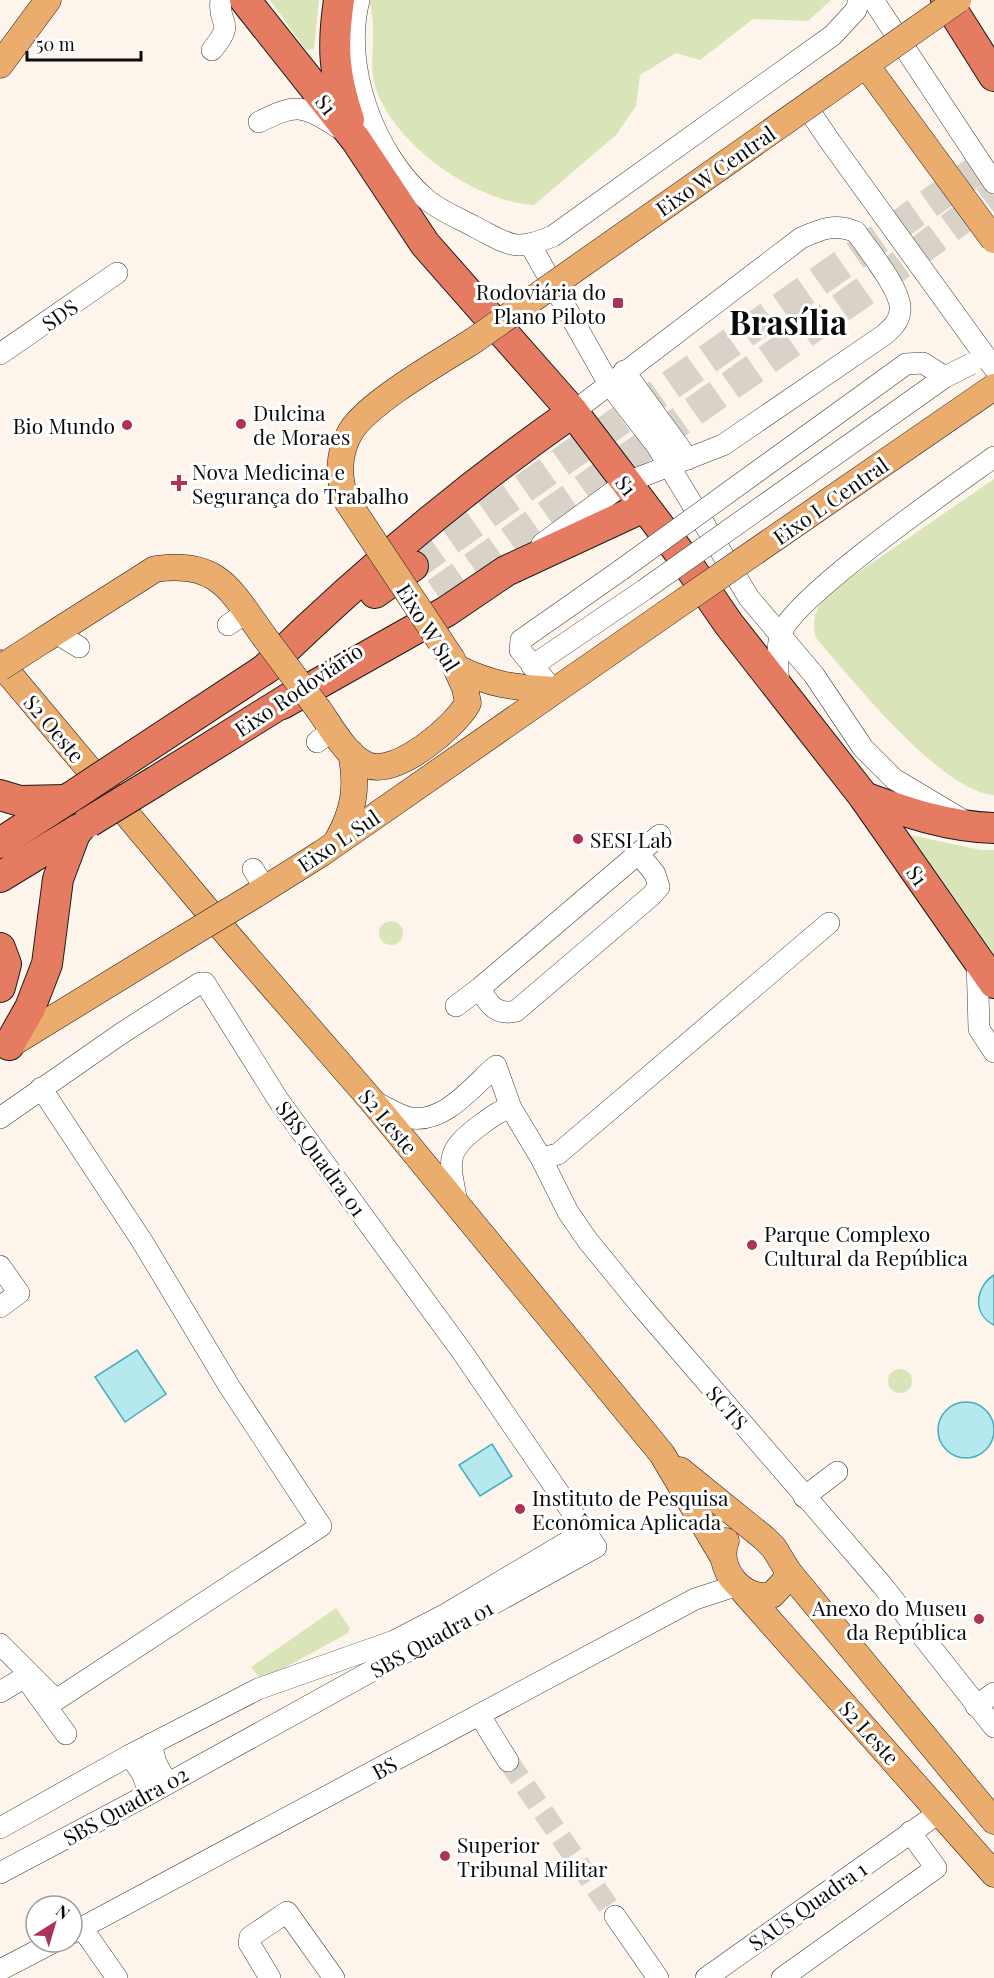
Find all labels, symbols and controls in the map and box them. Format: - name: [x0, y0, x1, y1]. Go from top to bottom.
- scale bar: [27, 24, 141, 62]
- text: 50 m: [36, 32, 75, 56]
- street label: S1: [310, 88, 344, 120]
- street label: Eixo W Central: [650, 118, 780, 222]
- place label: Rodoviária do Plano Piloto: [476, 277, 606, 329]
- street label: SDS: [35, 292, 83, 336]
- marker: Rodoviária do Plano Piloto: [611, 296, 625, 310]
- district label: Brasília: [729, 299, 847, 343]
- place label: Dulcina de Moraes: [253, 398, 350, 450]
- place label: Bio Mundo: [13, 411, 115, 439]
- marker: Dulcina de Moraes: [234, 417, 248, 431]
- marker: Bio Mundo: [120, 418, 134, 432]
- street label: Eixo L Central: [767, 450, 893, 550]
- place label: Nova Medicina e Segurança do Trabalho: [192, 457, 409, 509]
- street label: S1: [610, 469, 644, 501]
- marker: Nova Medicina e Segurança do Trabalho: [170, 474, 188, 492]
- street label: Eixo W Sul: [391, 578, 467, 676]
- street label: Eixo Rodoviário: [228, 636, 368, 742]
- street label: S2 Oeste: [18, 688, 92, 768]
- street label: Eixo L Sul: [291, 802, 385, 878]
- place label: SESI Lab: [590, 825, 672, 853]
- marker: SESI Lab: [571, 832, 585, 846]
- street label: S1: [901, 859, 935, 891]
- street label: S2 Leste: [354, 1082, 424, 1160]
- street label: SBS Quadra 01: [271, 1095, 374, 1222]
- place label: Parque Complexo Cultural da República: [764, 1219, 969, 1271]
- marker: Parque Complexo Cultural da República: [745, 1238, 759, 1252]
- street label: SCTS: [701, 1379, 755, 1435]
- place label: Instituto de Pesquisa Econômica Aplicada: [532, 1483, 729, 1535]
- marker: Instituto de Pesquisa Econômica Aplicada: [513, 1502, 527, 1516]
- street label: SBS Quadra 01: [364, 1593, 498, 1683]
- place label: Anexo do Museu da República: [811, 1593, 968, 1645]
- marker: Anexo do Museu da República: [972, 1612, 986, 1626]
- street label: S2 Leste: [834, 1694, 906, 1770]
- street label: BS: [367, 1749, 401, 1785]
- street label: SBS Quadra 02: [57, 1759, 193, 1851]
- place label: Superior Tribunal Militar: [457, 1830, 608, 1882]
- marker: Superior Tribunal Militar: [438, 1849, 452, 1863]
- street label: SAUS Quadra 1: [742, 1854, 872, 1956]
- north arrow: [24, 1894, 84, 1954]
- text: N: [52, 1900, 75, 1924]

